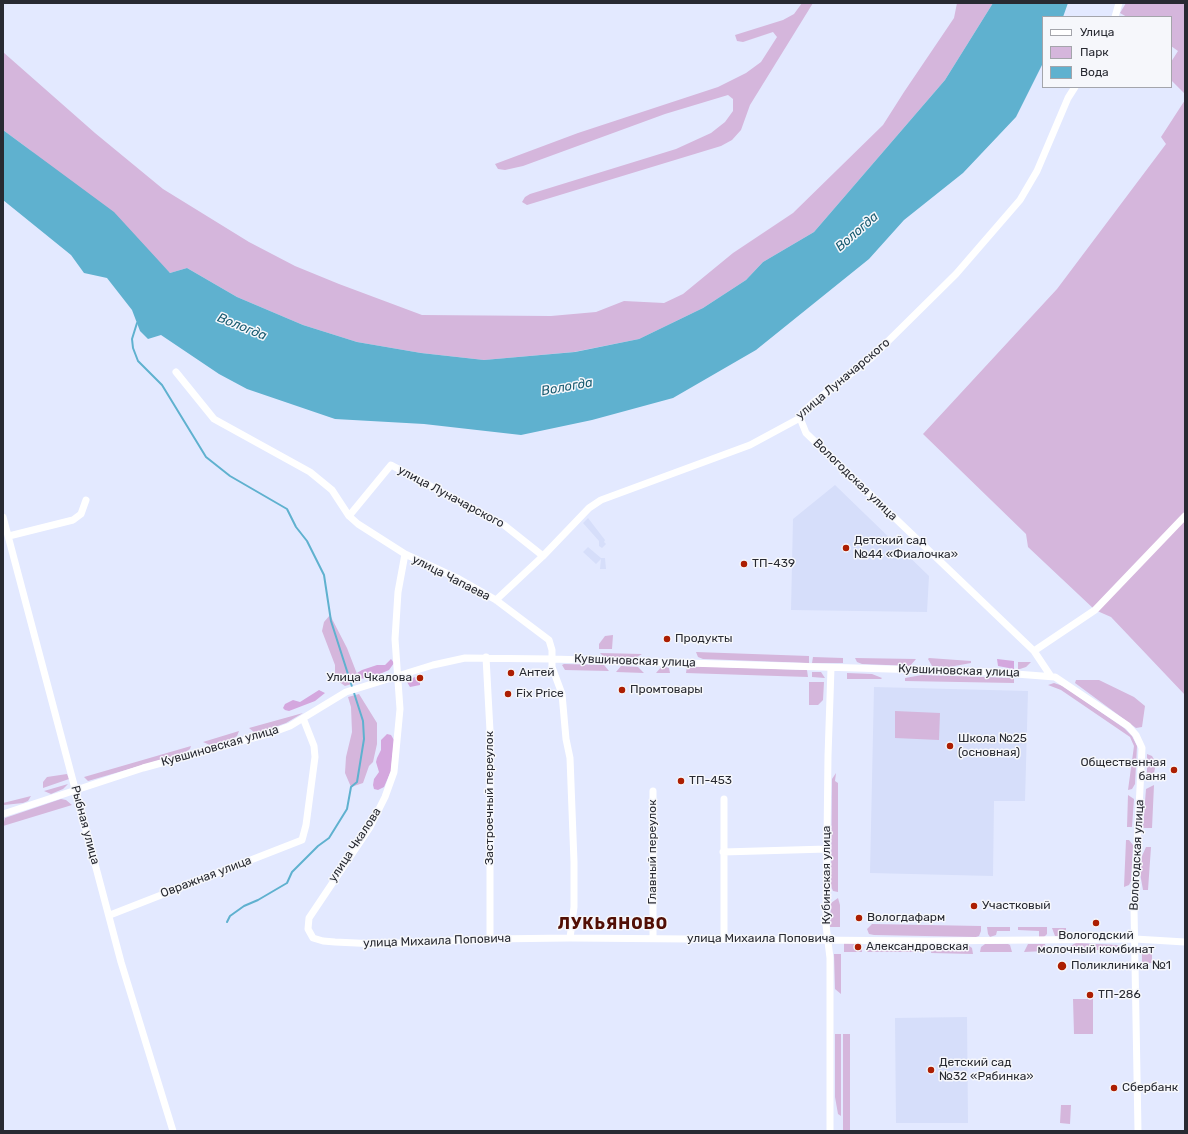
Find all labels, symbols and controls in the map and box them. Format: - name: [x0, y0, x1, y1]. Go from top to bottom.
- legend: [1042, 16, 1172, 88]
- text: Улица: [1080, 25, 1114, 39]
- text: Парк: [1080, 45, 1109, 59]
- text: Вода: [1080, 65, 1109, 79]
- water label: Вологда: [832, 209, 882, 255]
- water label: Вологда: [215, 310, 269, 344]
- street label: улица Луначарского: [793, 335, 893, 423]
- water label: Вологда: [540, 375, 594, 399]
- street label: Вологодская улица: [810, 436, 900, 524]
- street label: улица Луначарского: [395, 463, 507, 531]
- place label: Детский сад №44 «Фиалочка»: [854, 534, 958, 562]
- marker: Детский сад №44 «Фиалочка»: [841, 543, 851, 553]
- street label: улица Чапаева: [410, 552, 492, 604]
- place label: ТП-439: [752, 557, 795, 571]
- marker: ТП-439: [739, 559, 749, 569]
- place label: Продукты: [675, 632, 732, 646]
- marker: Продукты: [662, 634, 672, 644]
- street label: Кувшиновская улица: [574, 652, 696, 670]
- street label: Кувшиновская улица: [898, 662, 1020, 680]
- place label: Антей: [519, 666, 555, 680]
- marker: Антей: [506, 668, 516, 678]
- place label: Улица Чкалова: [327, 671, 412, 685]
- marker: Улица Чкалова: [415, 673, 425, 683]
- place label: Промтовары: [630, 683, 703, 697]
- marker: Промтовары: [617, 685, 627, 695]
- place label: Fix Price: [516, 687, 564, 701]
- marker: Fix Price: [503, 689, 513, 699]
- street label: Кувшиновская улица: [160, 722, 280, 770]
- street label: Застроечный переулок: [483, 731, 497, 865]
- place label: Школа №25 (основная): [958, 732, 1027, 760]
- marker: Школа №25 (основная): [945, 741, 955, 751]
- place label: Общественная баня: [1080, 756, 1166, 784]
- marker: Общественная баня: [1169, 765, 1179, 775]
- place label: ТП-453: [689, 774, 732, 788]
- marker: ТП-453: [676, 776, 686, 786]
- street label: Рыбная улица: [68, 784, 102, 866]
- street label: Главный переулок: [646, 799, 660, 905]
- street label: Вологодская улица: [1127, 799, 1147, 911]
- street label: улица Чкалова: [326, 805, 384, 885]
- street label: Кубинская улица: [820, 826, 834, 924]
- street label: Овражная улица: [159, 853, 253, 901]
- place label: Участковый: [982, 899, 1051, 913]
- marker: Участковый: [969, 901, 979, 911]
- place label: Вологдафарм: [867, 911, 945, 925]
- marker: Вологдафарм: [854, 913, 864, 923]
- district label: ЛУКЬЯНОВО: [558, 914, 668, 934]
- marker: Вологодский молочный комбинат: [1091, 918, 1101, 928]
- place label: Вологодский молочный комбинат: [1037, 929, 1155, 957]
- street label: улица Михаила Поповича: [363, 931, 511, 951]
- street label: улица Михаила Поповича: [687, 932, 835, 946]
- place label: Александровская: [866, 940, 969, 954]
- marker: Александровская: [853, 942, 863, 952]
- place label: Поликлиника №1: [1071, 959, 1171, 973]
- marker: Поликлиника №1: [1056, 960, 1068, 972]
- place label: ТП-286: [1098, 988, 1141, 1002]
- marker: ТП-286: [1085, 990, 1095, 1000]
- place label: Детский сад №32 «Рябинка»: [939, 1056, 1034, 1084]
- marker: Детский сад №32 «Рябинка»: [926, 1065, 936, 1075]
- place label: Сбербанк: [1122, 1081, 1178, 1095]
- marker: Сбербанк: [1109, 1083, 1119, 1093]

